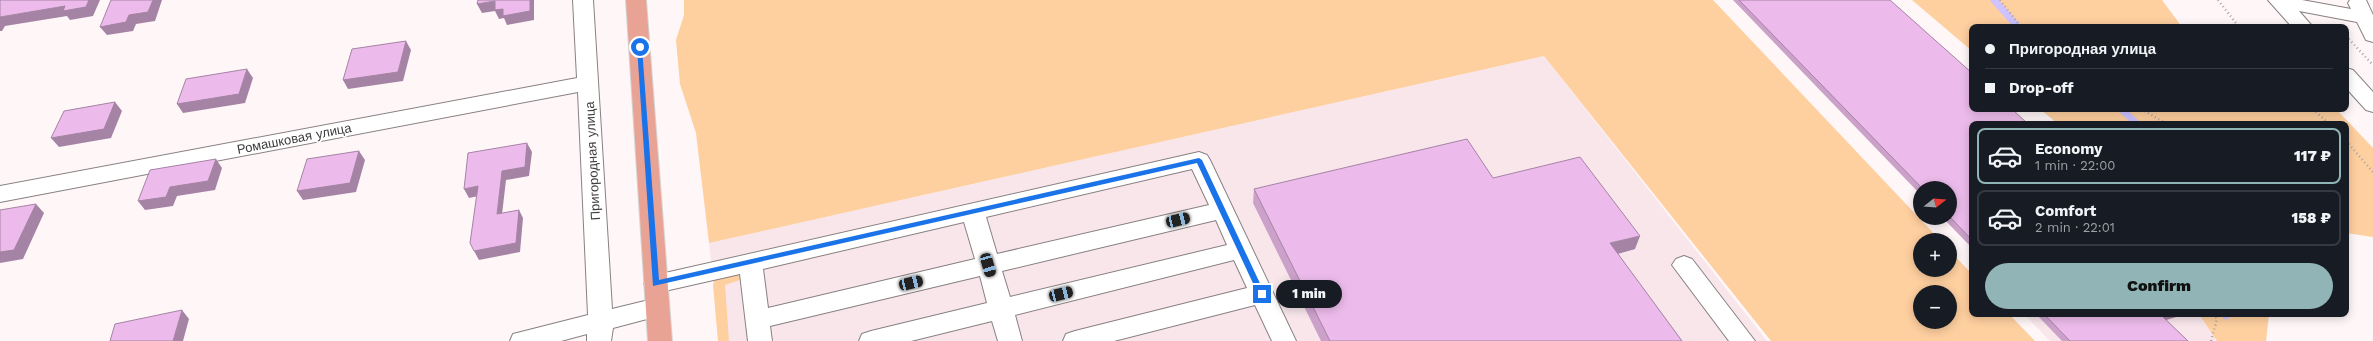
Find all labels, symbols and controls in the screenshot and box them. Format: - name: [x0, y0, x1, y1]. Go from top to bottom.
- route start: [631, 38, 649, 56]
- text: Пригородная улица: [2009, 40, 2156, 58]
- text: Drop-off: [2009, 79, 2074, 97]
- street label: Пригородная улица: [582, 100, 603, 221]
- street label: Ромашковая улица: [236, 120, 353, 157]
- icon: car: [1987, 138, 2023, 174]
- text: Economy: [2035, 140, 2102, 158]
- text: 117 ₽: [2294, 147, 2331, 165]
- text: 1 min · 22:00: [2035, 158, 2115, 173]
- north arrow: [1913, 181, 1957, 225]
- map controls: [1913, 181, 1957, 329]
- icon: car: [1987, 200, 2023, 236]
- text: Comfort: [2035, 202, 2096, 220]
- text: 158 ₽: [2292, 209, 2331, 227]
- car: [1165, 211, 1191, 229]
- text: 2 min · 22:01: [2035, 220, 2115, 235]
- button: +: [1913, 233, 1957, 277]
- car: [979, 252, 997, 278]
- button: Confirm: [1985, 263, 2333, 309]
- car: [898, 274, 924, 292]
- callout: 1 min: [1276, 280, 1342, 308]
- car: [1048, 285, 1074, 303]
- route end: [1253, 285, 1271, 303]
- button: −: [1913, 285, 1957, 329]
- text: 1 min: [1292, 286, 1326, 301]

